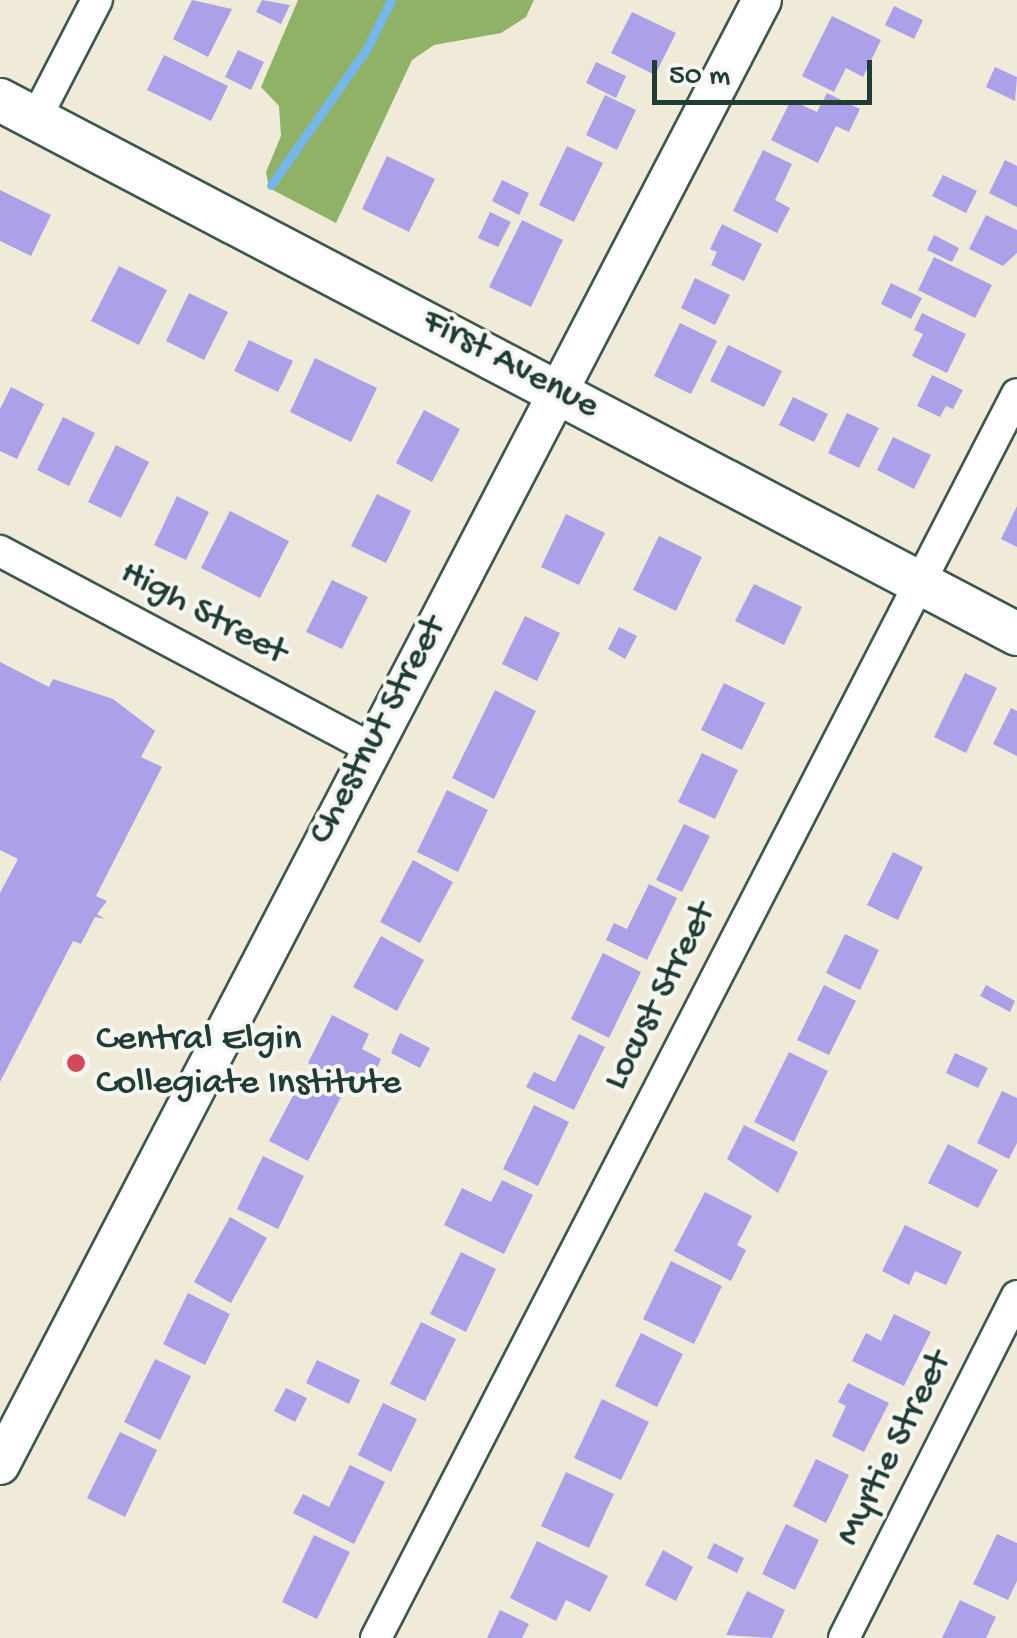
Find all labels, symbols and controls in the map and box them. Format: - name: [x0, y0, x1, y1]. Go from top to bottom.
- scale bar: [657, 40, 877, 102]
- text: 50 m: [669, 60, 730, 95]
- street label: First Avenue: [414, 299, 606, 431]
- street label: High Street: [112, 551, 294, 677]
- street label: Chestnut Street: [300, 609, 458, 853]
- street label: Locust Street: [594, 896, 728, 1098]
- place label: Central Elgin Collegiate Institute: [96, 1018, 401, 1108]
- marker: Central Elgin Collegiate Institute: [65, 1052, 87, 1074]
- street label: Myrtie Street: [827, 1344, 963, 1554]

